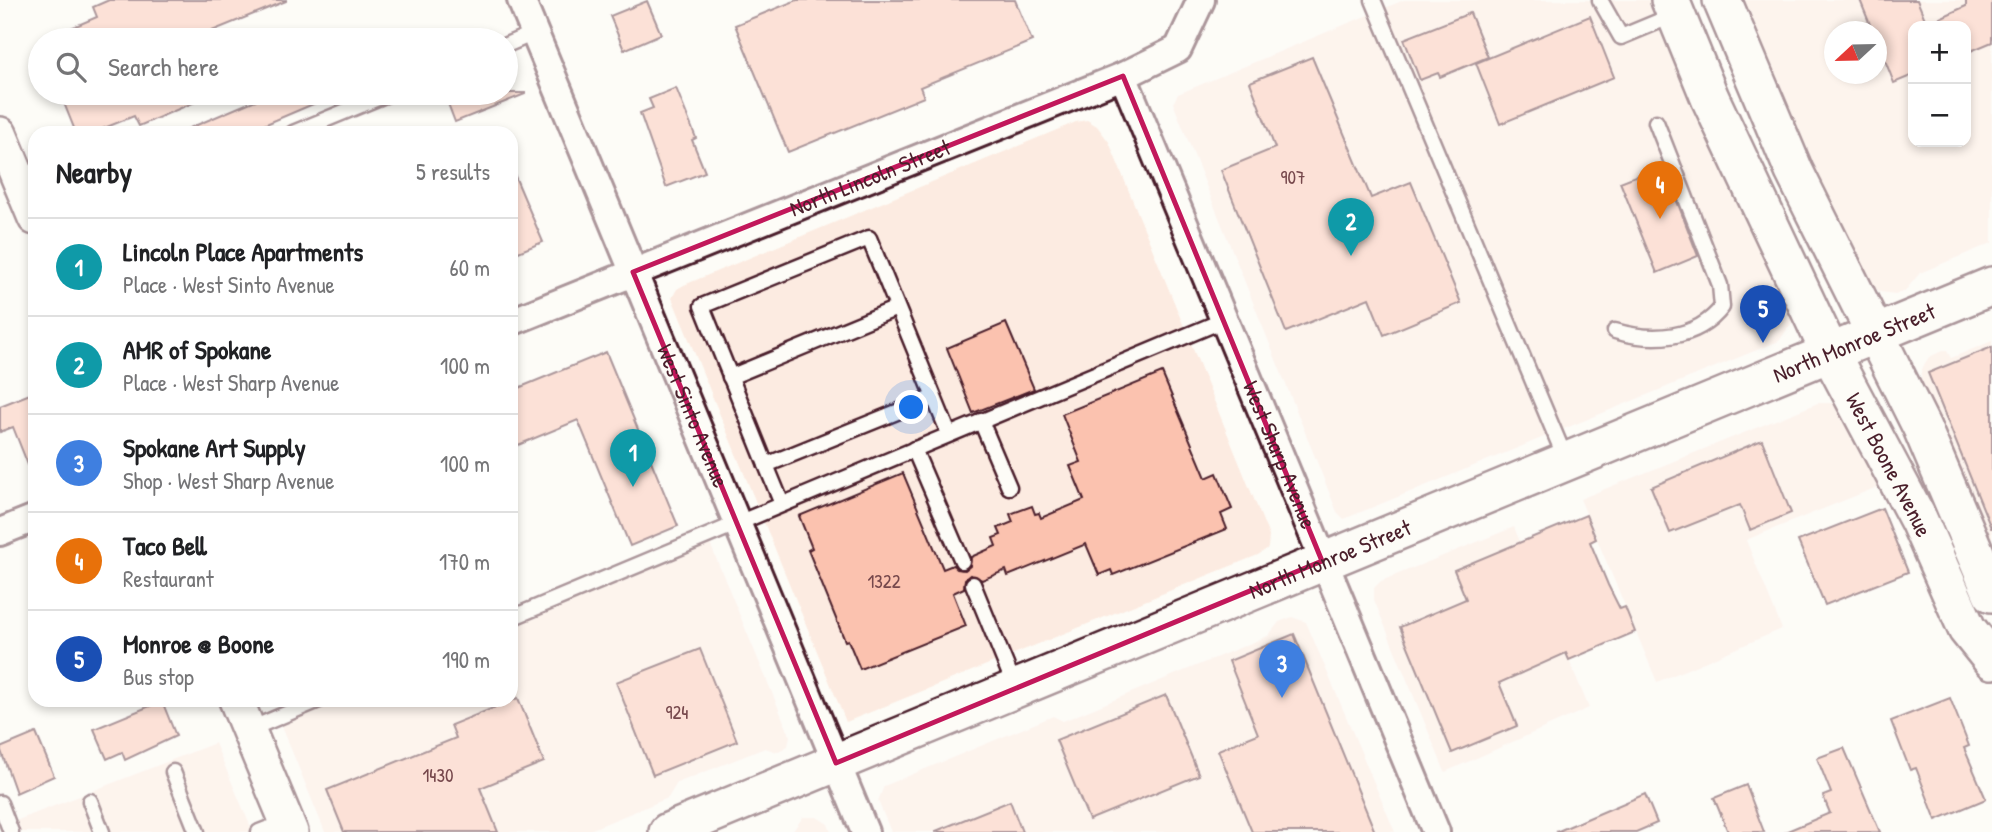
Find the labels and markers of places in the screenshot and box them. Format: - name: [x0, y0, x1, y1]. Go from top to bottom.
- pin: 4: [1637, 161, 1683, 219]
- pin: 2: [1328, 198, 1374, 256]
- pin: 5: [1740, 285, 1786, 343]
- pin: 1: [610, 429, 656, 487]
- pin: 3: [1259, 640, 1305, 698]

